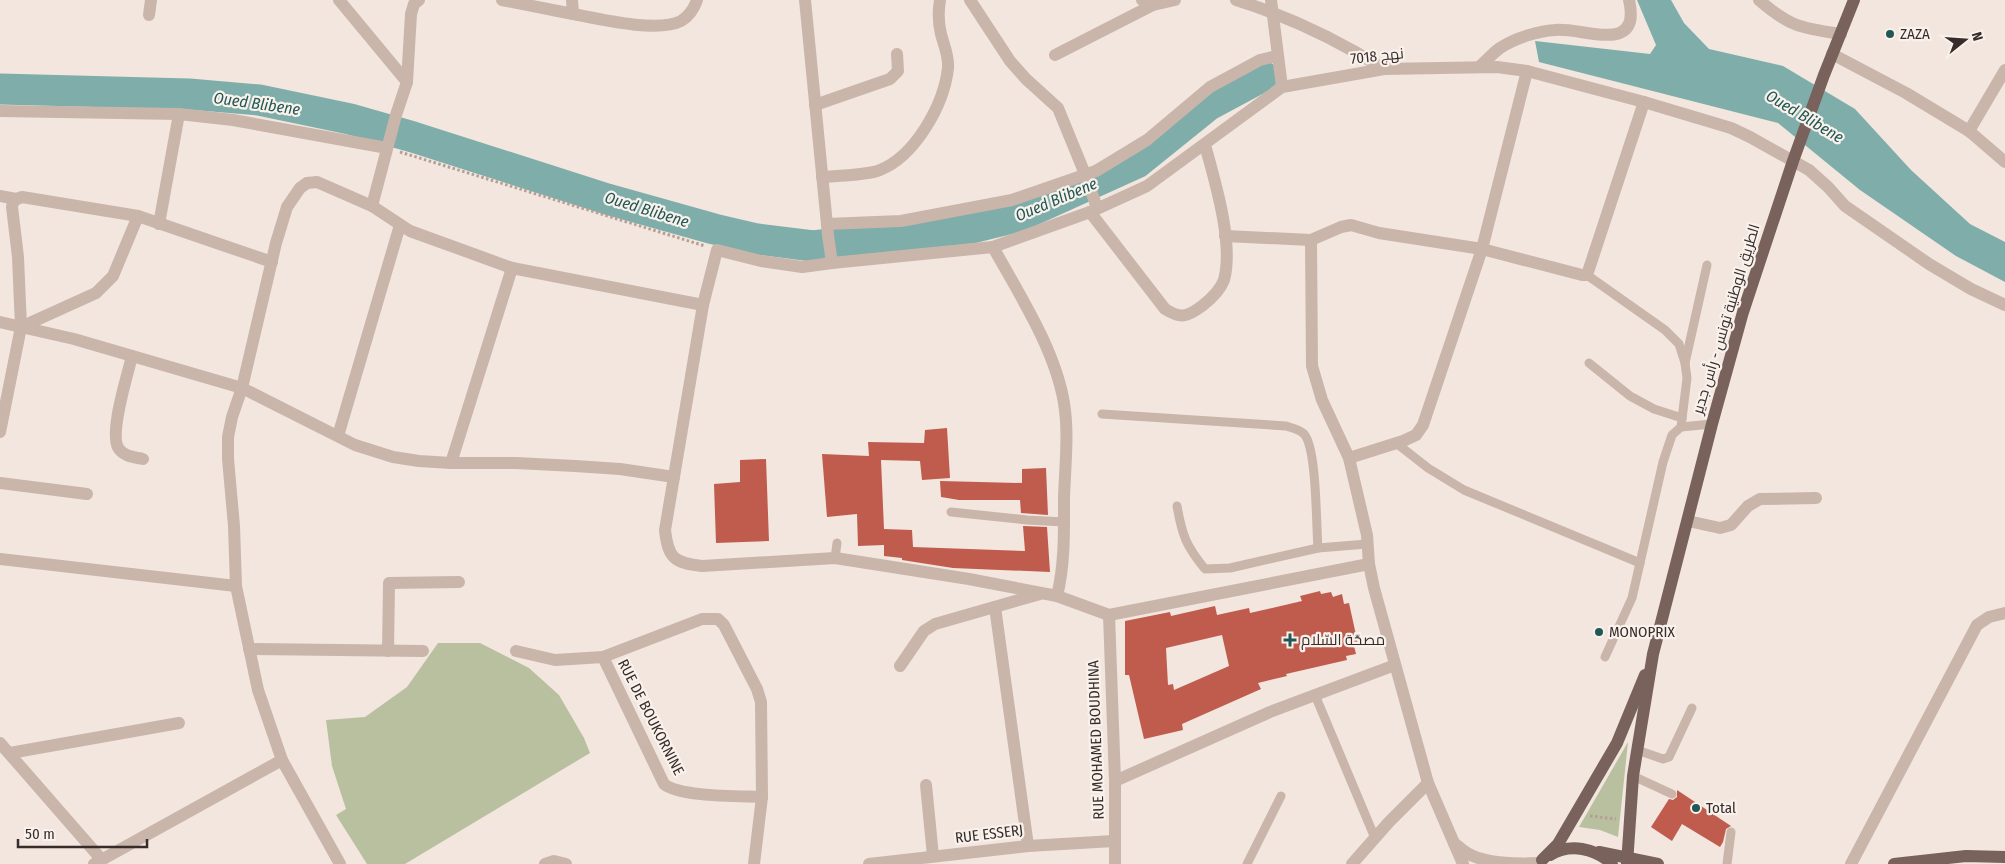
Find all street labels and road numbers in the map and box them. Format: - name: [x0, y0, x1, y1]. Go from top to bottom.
- street label: نهج 7018: [1349, 44, 1405, 70]
- street label: الطريق الوطنية تونس - رأس جدير: [1687, 222, 1764, 417]
- street label: RUE DE BOUKORNINE: [614, 656, 688, 778]
- street label: RUE MOHAMED BOUDHINA: [1084, 660, 1108, 820]
- street label: RUE ESSERJ: [954, 821, 1024, 847]

